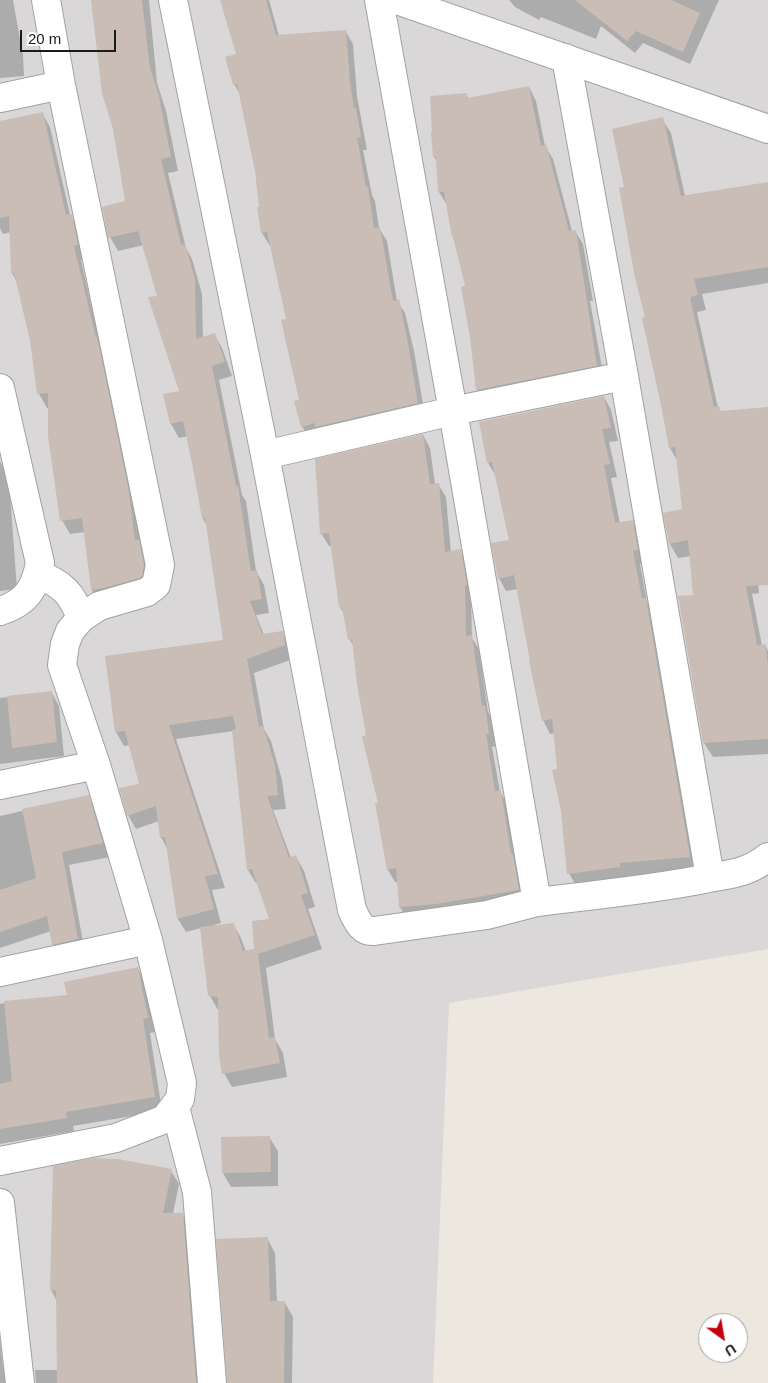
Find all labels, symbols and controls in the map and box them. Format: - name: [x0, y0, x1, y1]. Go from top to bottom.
- scale bar: [22, 20, 119, 52]
- text: 20 m: [28, 30, 61, 47]
- north arrow: [698, 1313, 748, 1363]
- text: U: [722, 1340, 739, 1359]

